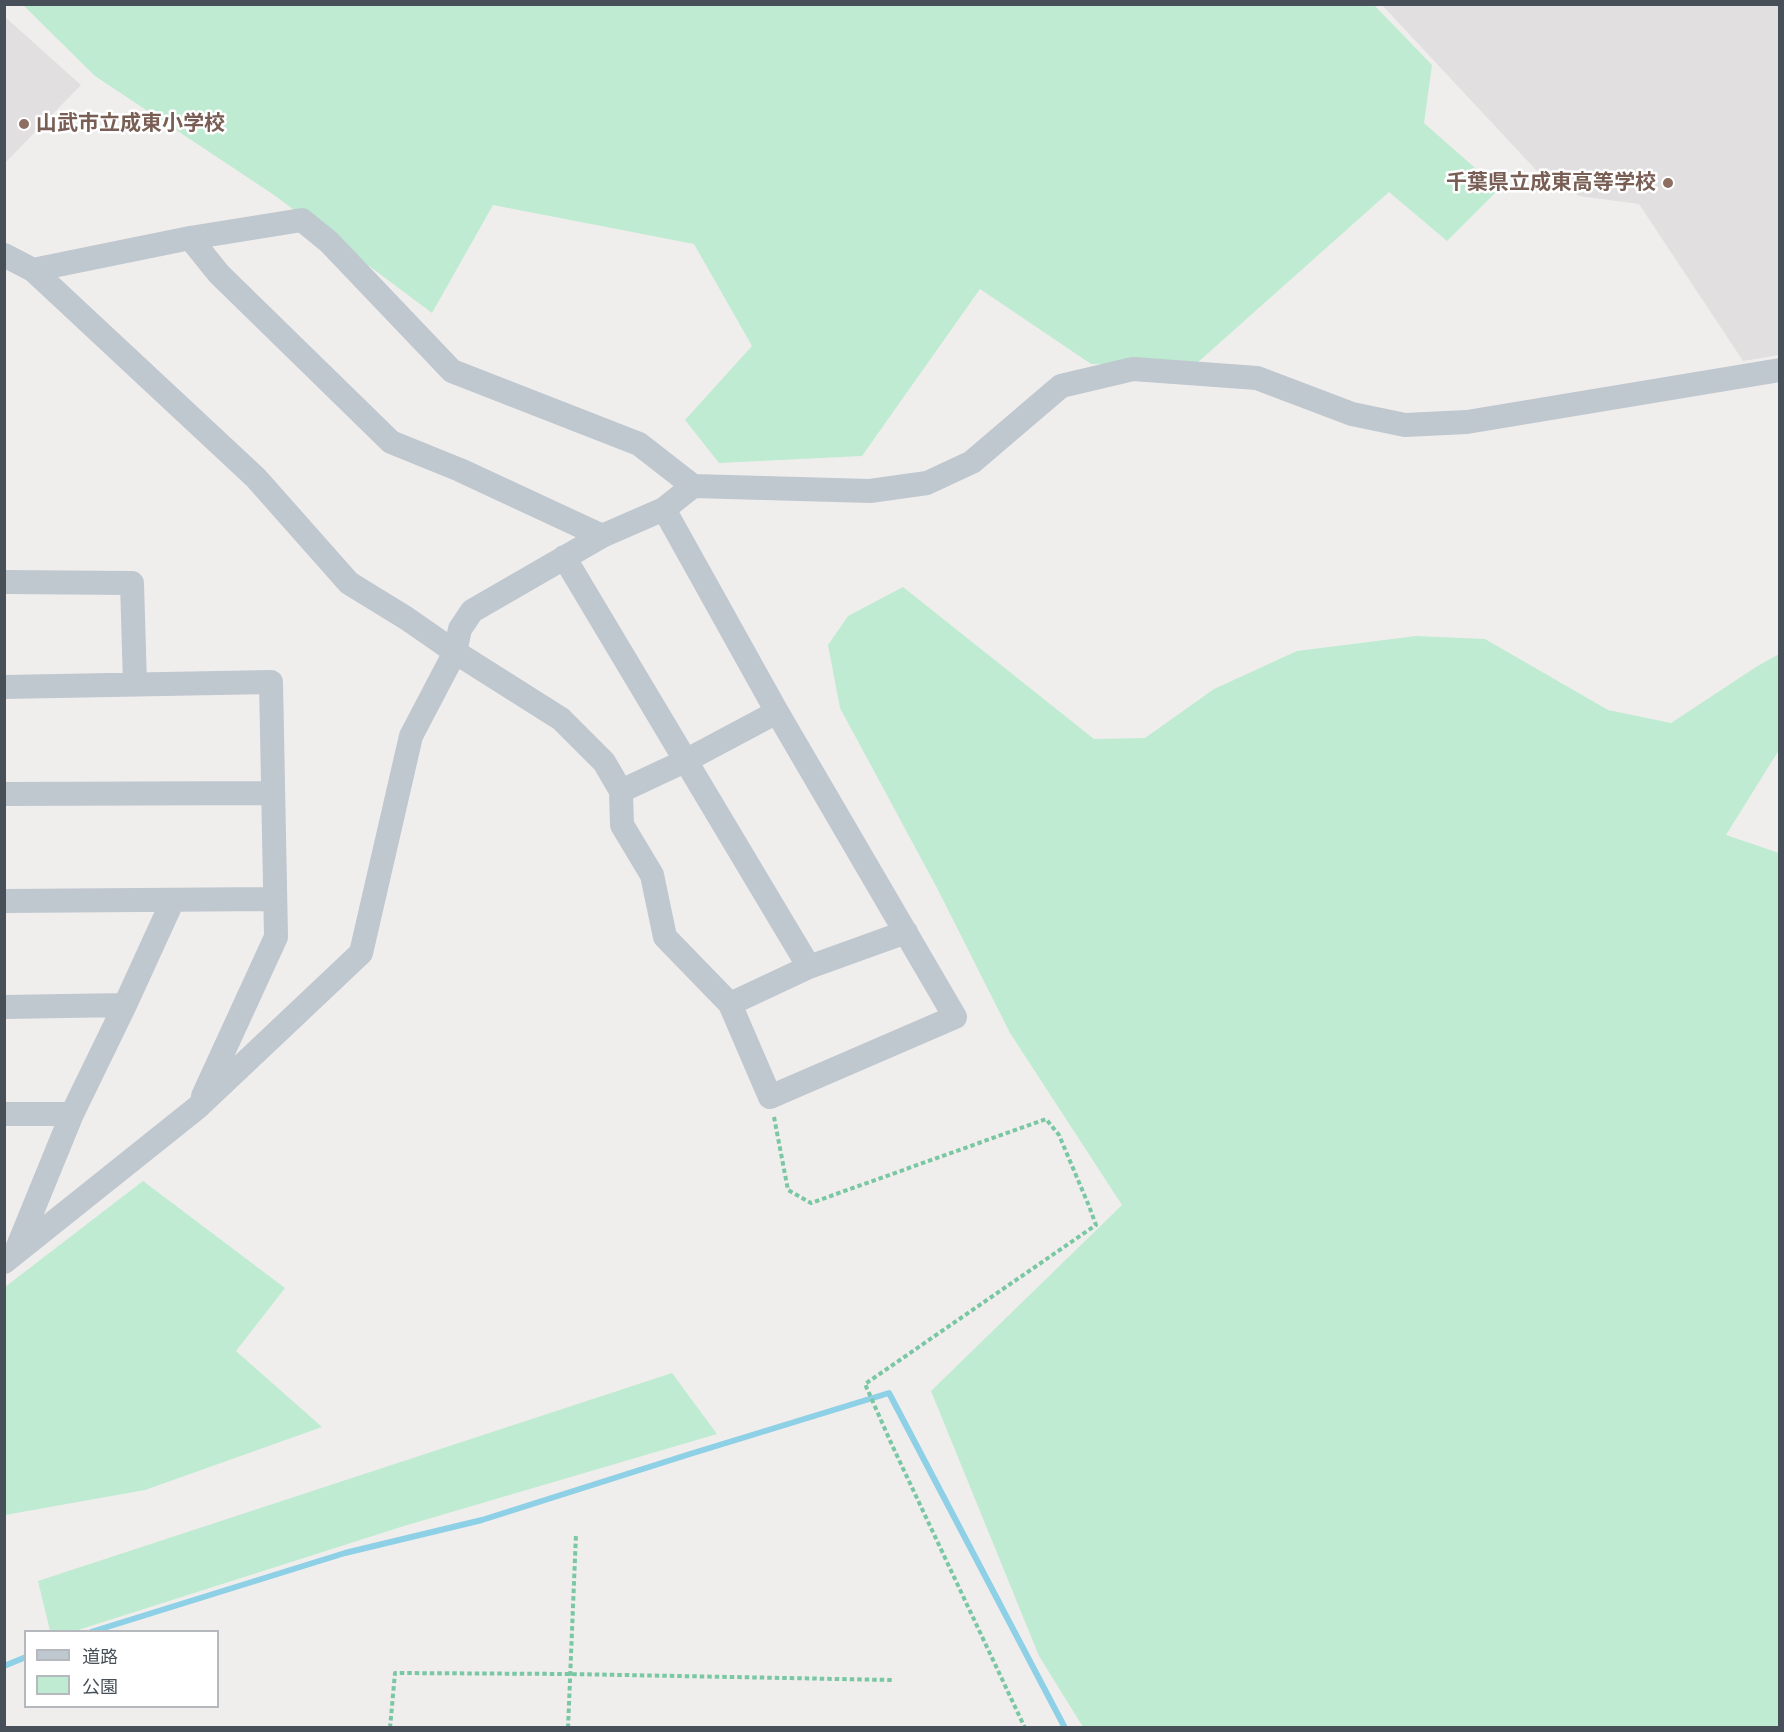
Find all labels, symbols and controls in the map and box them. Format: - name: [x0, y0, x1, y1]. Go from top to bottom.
- place label: 山武市立成東小学校: [36, 111, 225, 137]
- marker: 山武市立成東小学校: [17, 117, 31, 131]
- place label: 千葉県立成東高等学校: [1446, 170, 1656, 196]
- marker: 千葉県立成東高等学校: [1661, 176, 1675, 190]
- legend: [24, 1630, 219, 1708]
- text: 道路: [82, 1647, 118, 1667]
- text: 公園: [82, 1677, 118, 1697]

